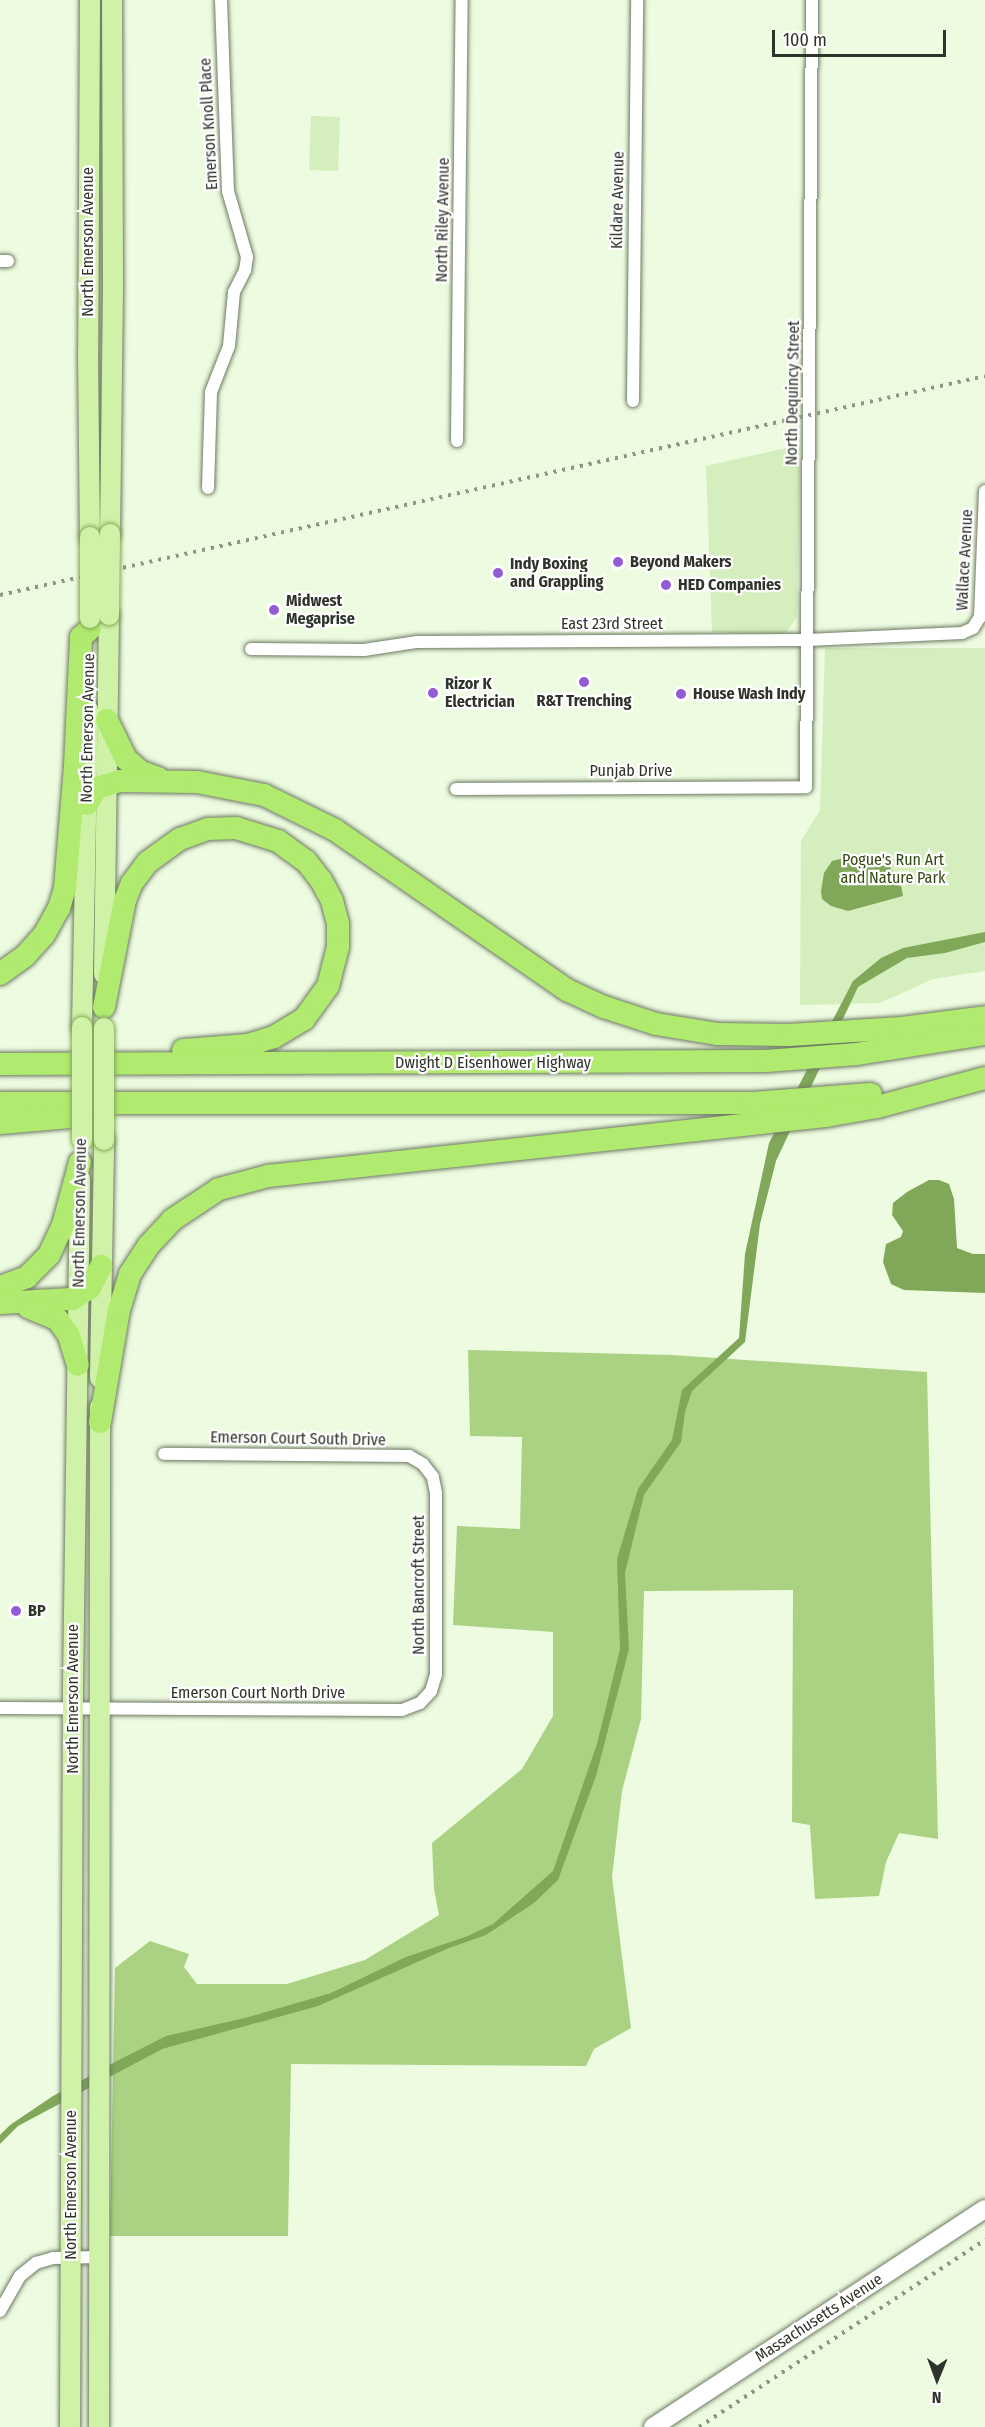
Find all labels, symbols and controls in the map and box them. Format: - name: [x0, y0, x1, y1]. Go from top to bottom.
- scale bar: [775, 18, 949, 56]
- text: 100 m: [783, 29, 827, 51]
- street label: Emerson Knoll Place: [196, 57, 222, 191]
- street label: Kildare Avenue: [608, 151, 628, 249]
- street label: North Riley Avenue: [432, 157, 454, 283]
- street label: North Emerson Avenue: [78, 167, 98, 317]
- street label: North Dequincy Street: [782, 320, 804, 466]
- street label: Wallace Avenue: [953, 509, 977, 611]
- place label: Beyond Makers: [630, 552, 732, 572]
- place label: Indy Boxing and Grappling: [510, 554, 603, 592]
- marker: Beyond Makers: [611, 555, 625, 569]
- marker: Indy Boxing and Grappling: [491, 566, 505, 580]
- place label: HED Companies: [678, 575, 781, 595]
- marker: HED Companies: [659, 578, 673, 592]
- place label: Midwest Megaprise: [286, 591, 355, 629]
- marker: Midwest Megaprise: [267, 603, 281, 617]
- street label: East 23rd Street: [561, 614, 663, 634]
- street label: North Emerson Avenue: [77, 653, 99, 803]
- place label: Rizor K Electrician: [445, 674, 515, 712]
- marker: R&T Trenching: [577, 675, 591, 689]
- place label: House Wash Indy: [693, 684, 805, 704]
- marker: Rizor K Electrician: [426, 686, 440, 700]
- marker: House Wash Indy: [674, 687, 688, 701]
- place label: R&T Trenching: [537, 691, 631, 711]
- street label: Punjab Drive: [590, 761, 672, 781]
- park label: Pogue's Run Art and Nature Park: [841, 850, 945, 888]
- street label: Dwight D Eisenhower Highway: [395, 1053, 591, 1073]
- street label: North Emerson Avenue: [69, 1138, 91, 1288]
- street label: Emerson Court South Drive: [210, 1428, 386, 1450]
- street label: North Bancroft Street: [409, 1515, 429, 1655]
- place label: BP: [28, 1601, 46, 1621]
- marker: BP: [9, 1604, 23, 1618]
- street label: North Emerson Avenue: [63, 1624, 83, 1774]
- street label: Emerson Court North Drive: [171, 1683, 345, 1703]
- street label: North Emerson Avenue: [61, 2110, 81, 2260]
- street label: Massachusetts Avenue: [752, 2270, 886, 2366]
- north arrow: [907, 2349, 967, 2409]
- text: N: [932, 2388, 942, 2407]

